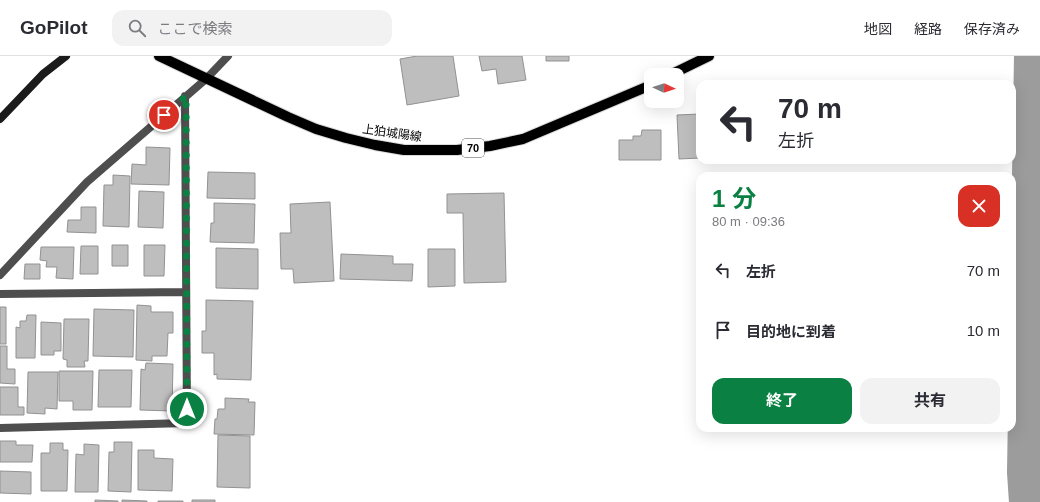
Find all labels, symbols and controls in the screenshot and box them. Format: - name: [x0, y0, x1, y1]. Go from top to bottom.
- search box: [112, 10, 392, 46]
- text: GoPilot: [20, 17, 88, 38]
- icon: search: [126, 17, 148, 39]
- text: ここで検索: [158, 20, 233, 37]
- text: 地図: [864, 21, 892, 37]
- text: 経路: [914, 21, 942, 37]
- text: 保存済み: [964, 21, 1020, 37]
- north arrow: [644, 68, 684, 108]
- map controls: [644, 68, 684, 108]
- text: 70 m: [778, 93, 842, 124]
- icon: left: [712, 96, 764, 148]
- pin: [147, 98, 181, 132]
- icon: arrive: [153, 104, 175, 126]
- street label: 上狛城陽線: [361, 122, 423, 144]
- text: 左折: [778, 131, 814, 151]
- road number: 70: [462, 139, 484, 157]
- text: 1 分: [712, 185, 756, 212]
- button: close: [958, 185, 1000, 227]
- text: 80 m · 09:36: [712, 214, 785, 229]
- icon: left: [712, 259, 734, 281]
- text: 70 m: [967, 262, 1000, 279]
- text: 左折: [746, 263, 776, 280]
- icon: arrive: [712, 319, 734, 341]
- text: 10 m: [967, 322, 1000, 339]
- text: 目的地に到着: [746, 323, 836, 340]
- button: 終了: [712, 378, 852, 424]
- button: 共有: [860, 378, 1000, 424]
- position arrow: [166, 388, 208, 430]

